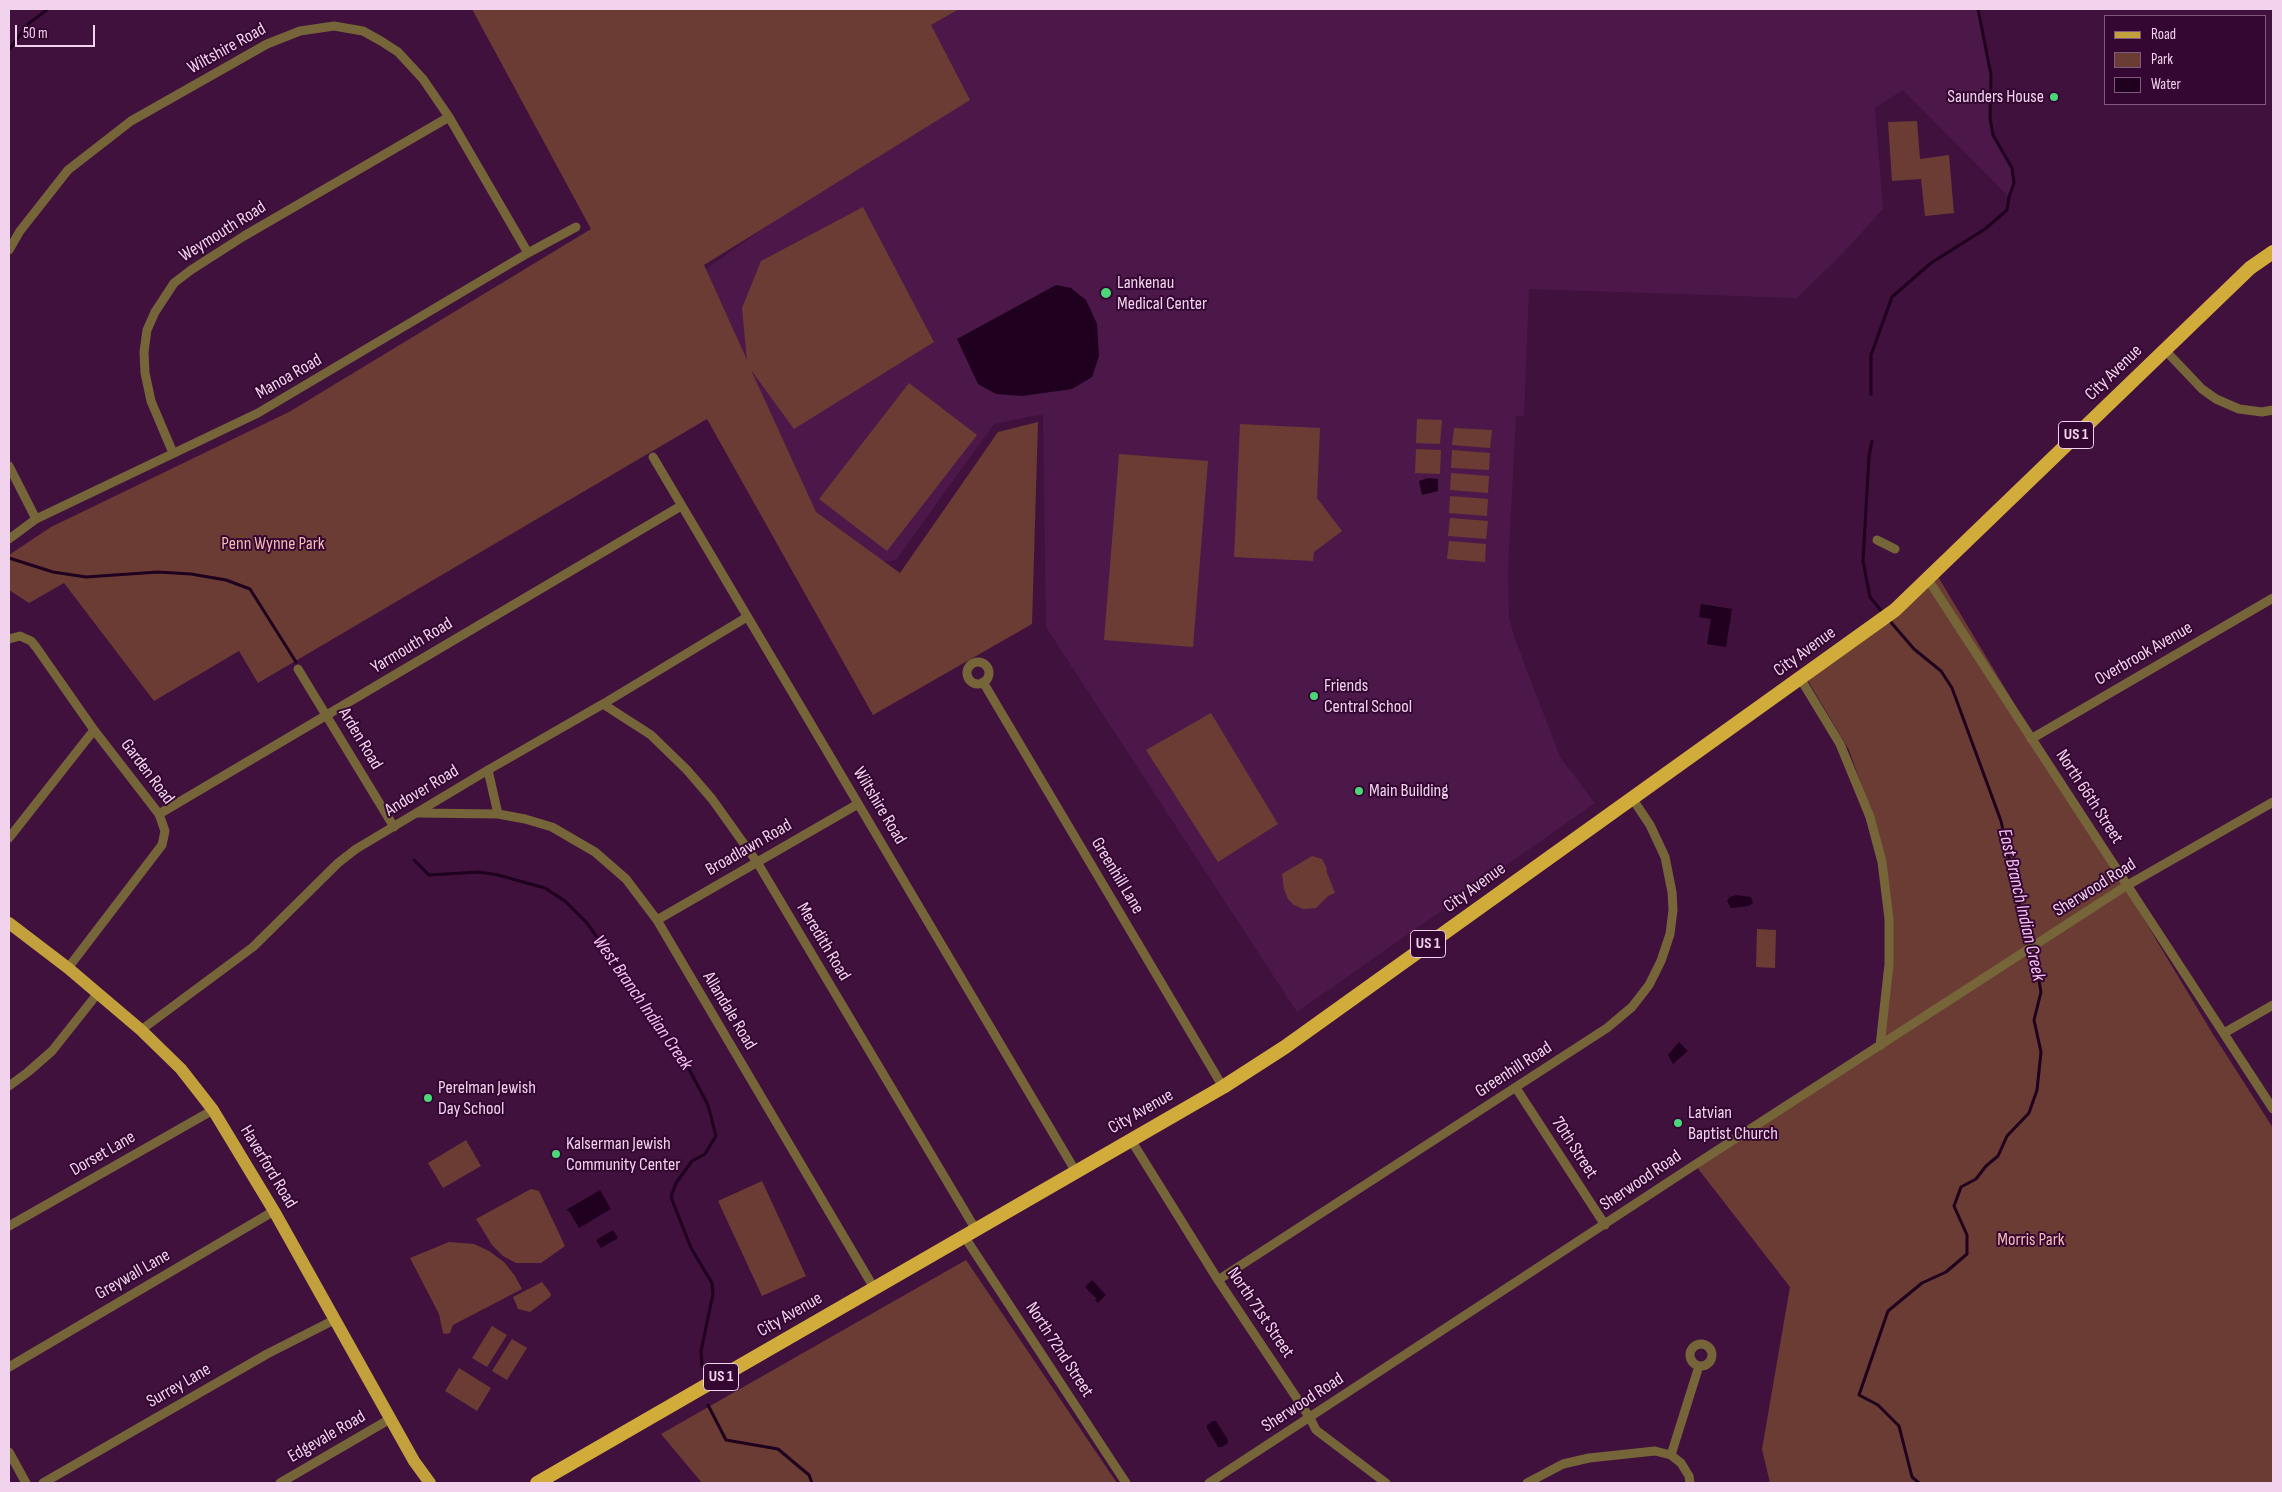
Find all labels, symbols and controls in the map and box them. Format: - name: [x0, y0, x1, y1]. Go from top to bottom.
- scale bar: [18, 15, 98, 47]
- legend: [2104, 15, 2267, 105]
- street label: Wiltshire Road: [184, 19, 270, 79]
- text: 50 m: [23, 24, 48, 43]
- text: Road: [2151, 25, 2176, 44]
- text: Park: [2151, 50, 2173, 69]
- text: Water: [2151, 75, 2181, 94]
- place label: Saunders House: [1947, 86, 2044, 108]
- marker: Saunders House: [2048, 91, 2060, 103]
- street label: Weymouth Road: [176, 197, 270, 267]
- place label: Lankenau Medical Center: [1117, 272, 1207, 314]
- marker: Lankenau Medical Center: [1099, 286, 1113, 300]
- street label: City Avenue: [2081, 340, 2147, 406]
- street label: Manoa Road: [252, 350, 326, 404]
- road number: US 1: [2058, 422, 2094, 448]
- park label: Penn Wynne Park: [221, 533, 325, 555]
- street label: Yarmouth Road: [367, 613, 457, 679]
- street label: Overbrook Avenue: [2091, 617, 2197, 691]
- street label: City Avenue: [1770, 622, 1840, 682]
- place label: Friends Central School: [1324, 675, 1412, 718]
- marker: Friends Central School: [1308, 690, 1320, 702]
- street label: Arden Road: [333, 704, 387, 774]
- street label: Garden Road: [116, 735, 178, 809]
- street label: North 66th Street: [2051, 746, 2127, 848]
- street label: Andover Road: [381, 760, 463, 822]
- street label: Wiltshire Road: [848, 763, 910, 849]
- place label: Main Building: [1369, 780, 1449, 802]
- marker: Main Building: [1353, 785, 1365, 797]
- street label: Broadlawn Road: [702, 815, 796, 881]
- water label: East Branch Indian Creek: [1992, 827, 2050, 983]
- street label: Greenhill Lane: [1086, 834, 1148, 918]
- street label: Sherwood Road: [2050, 854, 2140, 922]
- street label: City Avenue: [1440, 858, 1510, 918]
- street label: Meredith Road: [791, 899, 855, 985]
- water label: West Branch Indian Creek: [587, 931, 697, 1075]
- road number: US 1: [1410, 931, 1446, 958]
- street label: Allandale Road: [697, 968, 761, 1054]
- street label: Greenhill Road: [1472, 1037, 1556, 1103]
- place label: Perelman Jewish Day School: [438, 1077, 536, 1120]
- street label: City Avenue: [1105, 1085, 1177, 1139]
- marker: Perelman Jewish Day School: [422, 1092, 434, 1104]
- place label: Latvian Baptist Church: [1688, 1102, 1778, 1144]
- street label: 70th Street: [1546, 1113, 1602, 1183]
- marker: Latvian Baptist Church: [1672, 1117, 1684, 1129]
- street label: Haverford Road: [235, 1122, 301, 1212]
- street label: Dorset Lane: [67, 1127, 139, 1181]
- place label: Kalserman Jewish Community Center: [566, 1133, 680, 1176]
- street label: Sherwood Road: [1596, 1146, 1686, 1216]
- marker: Kalserman Jewish Community Center: [550, 1148, 562, 1160]
- park label: Morris Park: [1997, 1229, 2065, 1251]
- street label: Greywall Lane: [92, 1245, 174, 1305]
- street label: North 71st Street: [1222, 1264, 1298, 1362]
- street label: City Avenue: [754, 1288, 826, 1342]
- street label: North 72nd Street: [1020, 1299, 1098, 1401]
- street label: Surrey Lane: [143, 1359, 215, 1413]
- road number: US 1: [704, 1364, 738, 1390]
- street label: Sherwood Road: [1258, 1369, 1348, 1437]
- street label: Edgevale Road: [284, 1406, 370, 1468]

